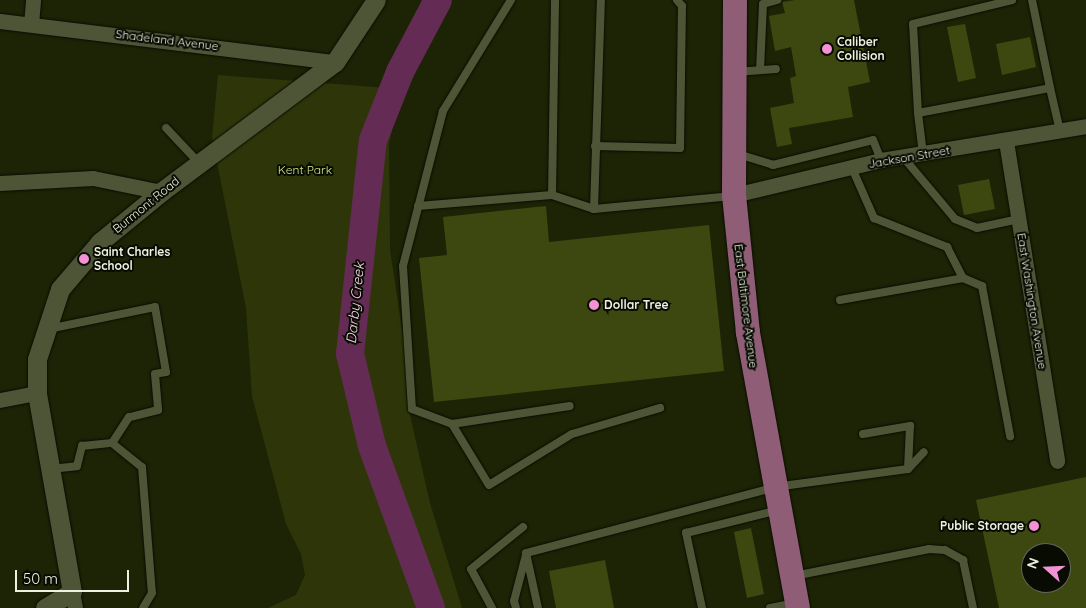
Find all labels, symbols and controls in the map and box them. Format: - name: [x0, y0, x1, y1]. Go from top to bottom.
- street label: Shadeland Avenue: [115, 27, 219, 53]
- place label: Caliber Collision: [837, 35, 885, 63]
- marker: Caliber Collision: [821, 43, 833, 55]
- street label: Jackson Street: [867, 143, 951, 171]
- park label: Kent Park: [278, 163, 332, 177]
- street label: Burmont Road: [110, 174, 182, 236]
- street label: East Washington Avenue: [1014, 232, 1050, 370]
- street label: East Baltimore Avenue: [731, 243, 761, 369]
- place label: Saint Charles School: [94, 245, 170, 273]
- marker: Saint Charles School: [78, 253, 90, 265]
- water label: Darby Creek: [342, 261, 368, 345]
- place label: Dollar Tree: [604, 298, 669, 312]
- marker: Dollar Tree: [588, 299, 600, 311]
- place label: Public Storage: [940, 519, 1024, 533]
- marker: Public Storage: [1028, 520, 1040, 532]
- north arrow: [1021, 543, 1071, 593]
- text: N: [1023, 555, 1043, 571]
- scale bar: [18, 560, 131, 592]
- text: 50 m: [23, 569, 58, 588]

